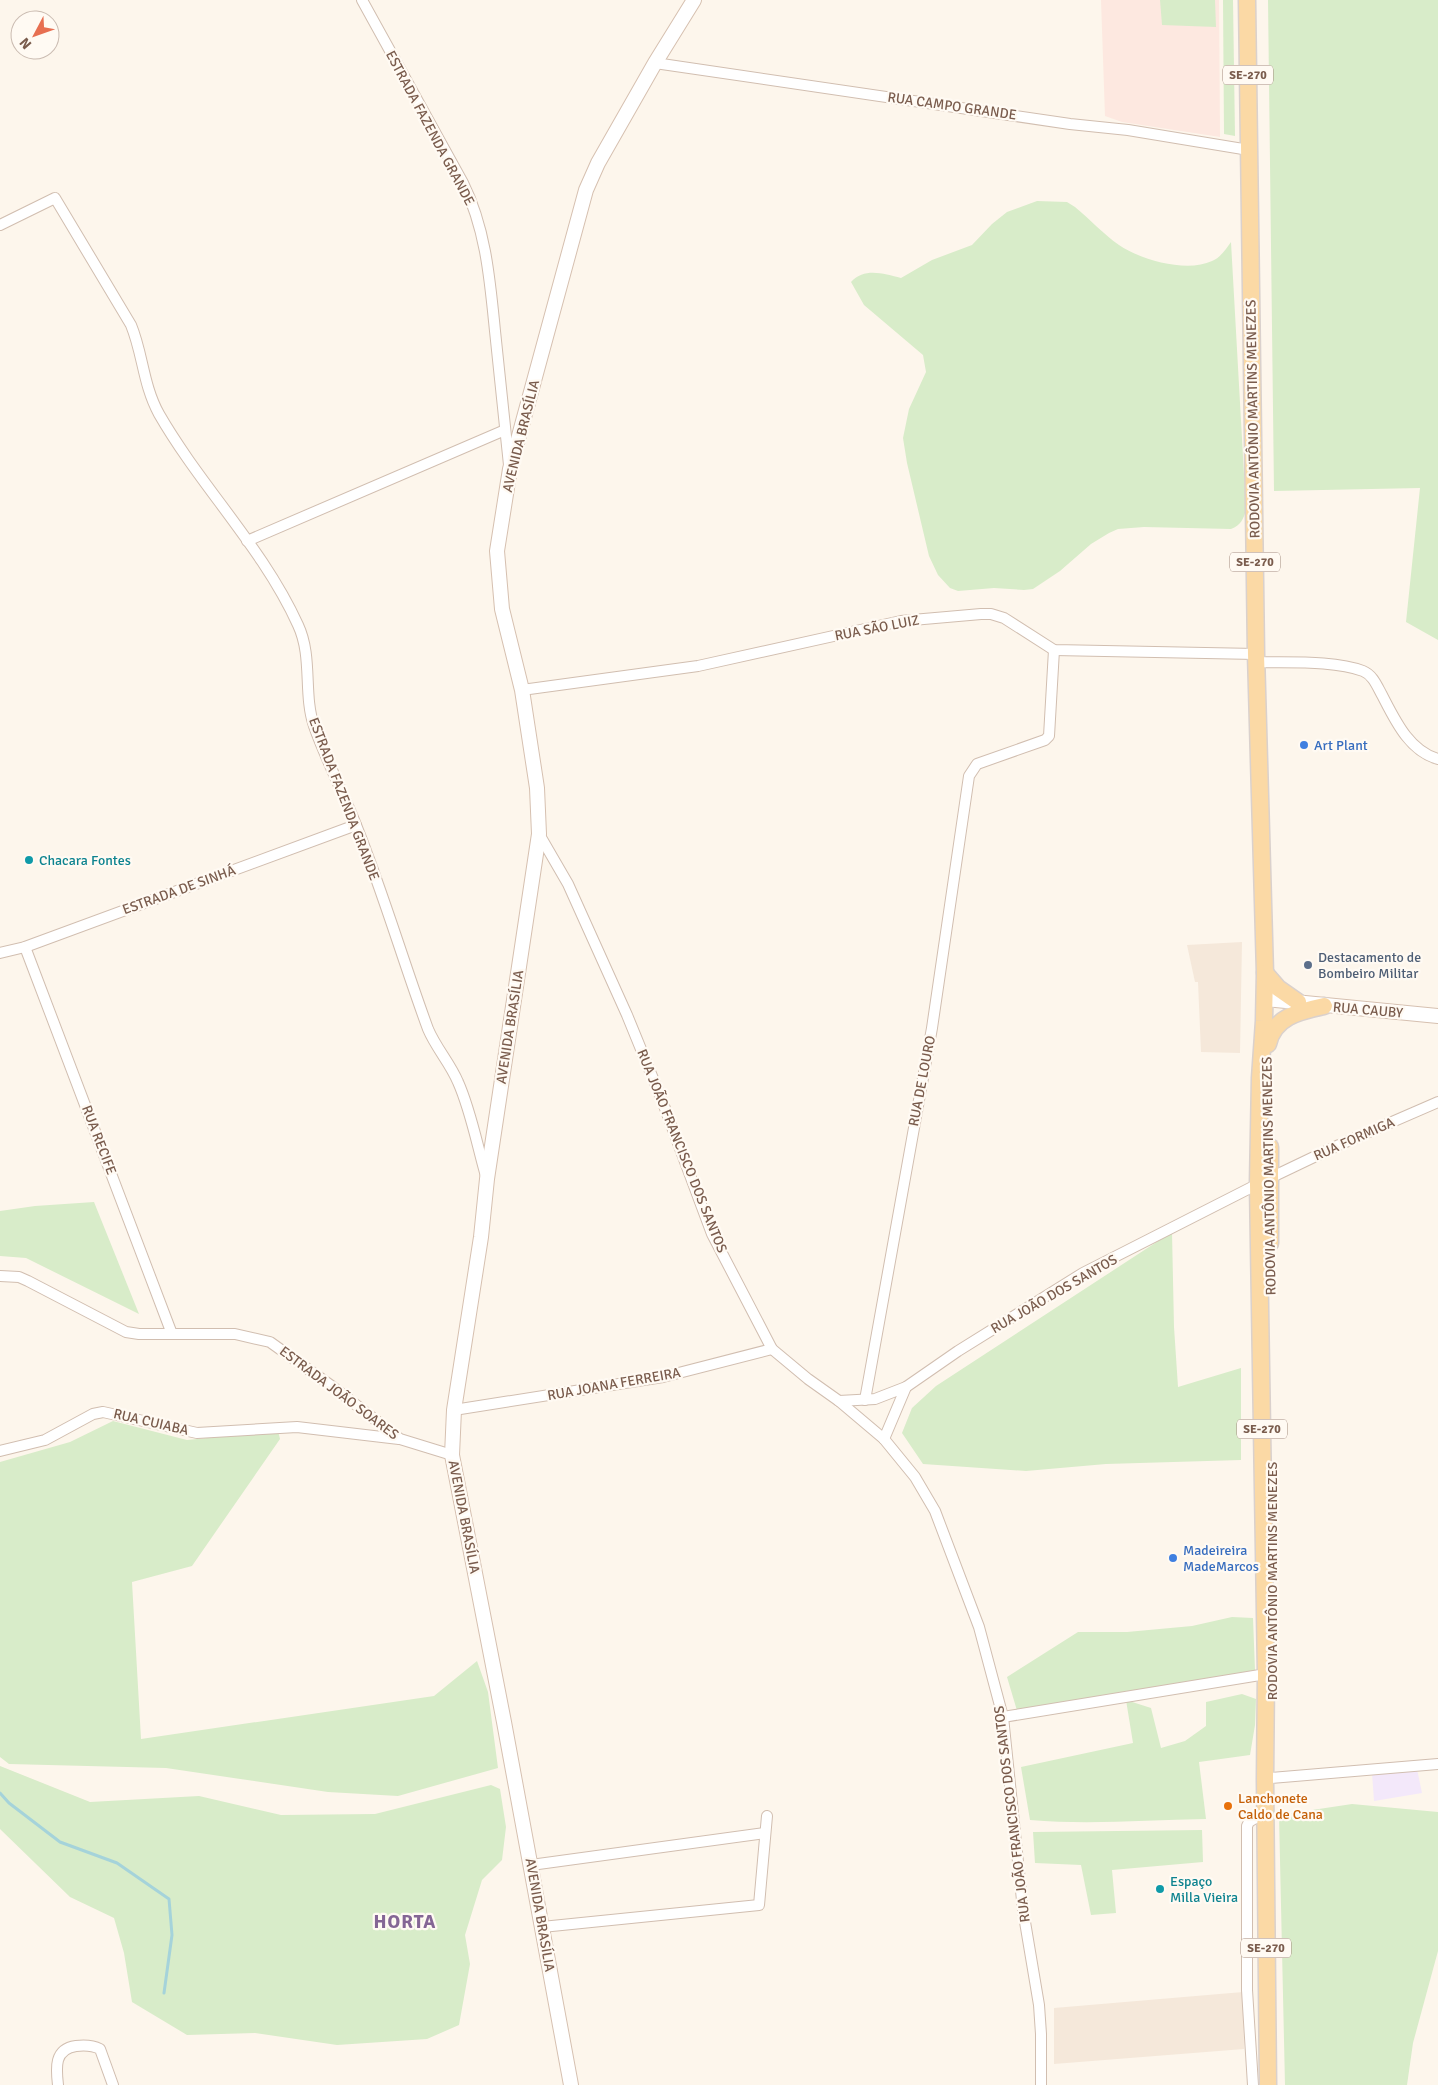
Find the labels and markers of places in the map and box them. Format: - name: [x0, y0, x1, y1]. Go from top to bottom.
- place label: Art Plant: [1314, 737, 1368, 754]
- marker: Art Plant: [1298, 739, 1310, 751]
- place label: Chacara Fontes: [39, 852, 131, 869]
- marker: Chacara Fontes: [23, 854, 35, 866]
- place label: Destacamento de Bombeiro Militar: [1318, 949, 1421, 982]
- marker: Destacamento de Bombeiro Militar: [1302, 959, 1314, 971]
- place label: Madeireira MadeMarcos: [1183, 1542, 1259, 1575]
- marker: Madeireira MadeMarcos: [1167, 1552, 1179, 1564]
- place label: Lanchonete Caldo de Cana: [1238, 1790, 1323, 1823]
- marker: Lanchonete Caldo de Cana: [1222, 1800, 1234, 1812]
- place label: Espaço Milla Vieira: [1170, 1873, 1238, 1906]
- marker: Espaço Milla Vieira: [1154, 1883, 1166, 1895]

